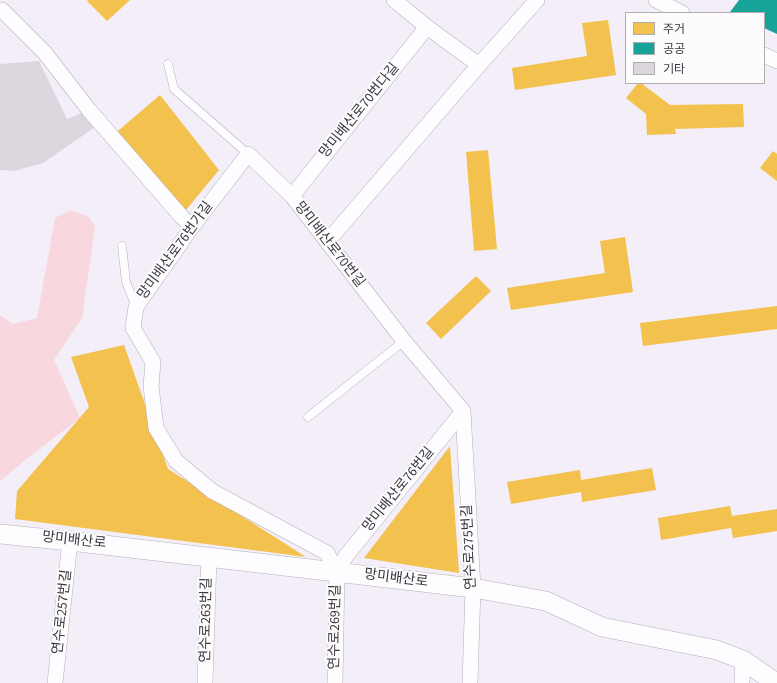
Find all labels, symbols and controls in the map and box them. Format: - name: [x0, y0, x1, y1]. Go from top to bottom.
- legend: [625, 12, 765, 84]
- text: 주거: [663, 21, 685, 38]
- text: 공공: [663, 41, 685, 58]
- street label: 망미배산로70번다길: [317, 60, 403, 162]
- text: 기타: [663, 61, 685, 78]
- street label: 망미배산로76번가길: [135, 199, 217, 303]
- street label: 망미배산로70번길: [290, 199, 368, 291]
- street label: 망미배산로76번길: [360, 444, 438, 536]
- street label: 연수로275번길: [459, 504, 481, 590]
- street label: 망미배산로: [41, 529, 107, 553]
- street label: 망미배산로: [363, 567, 429, 591]
- street label: 연수로257번길: [50, 569, 76, 655]
- street label: 연수로263번길: [198, 577, 216, 663]
- street label: 연수로269번길: [327, 584, 345, 670]

